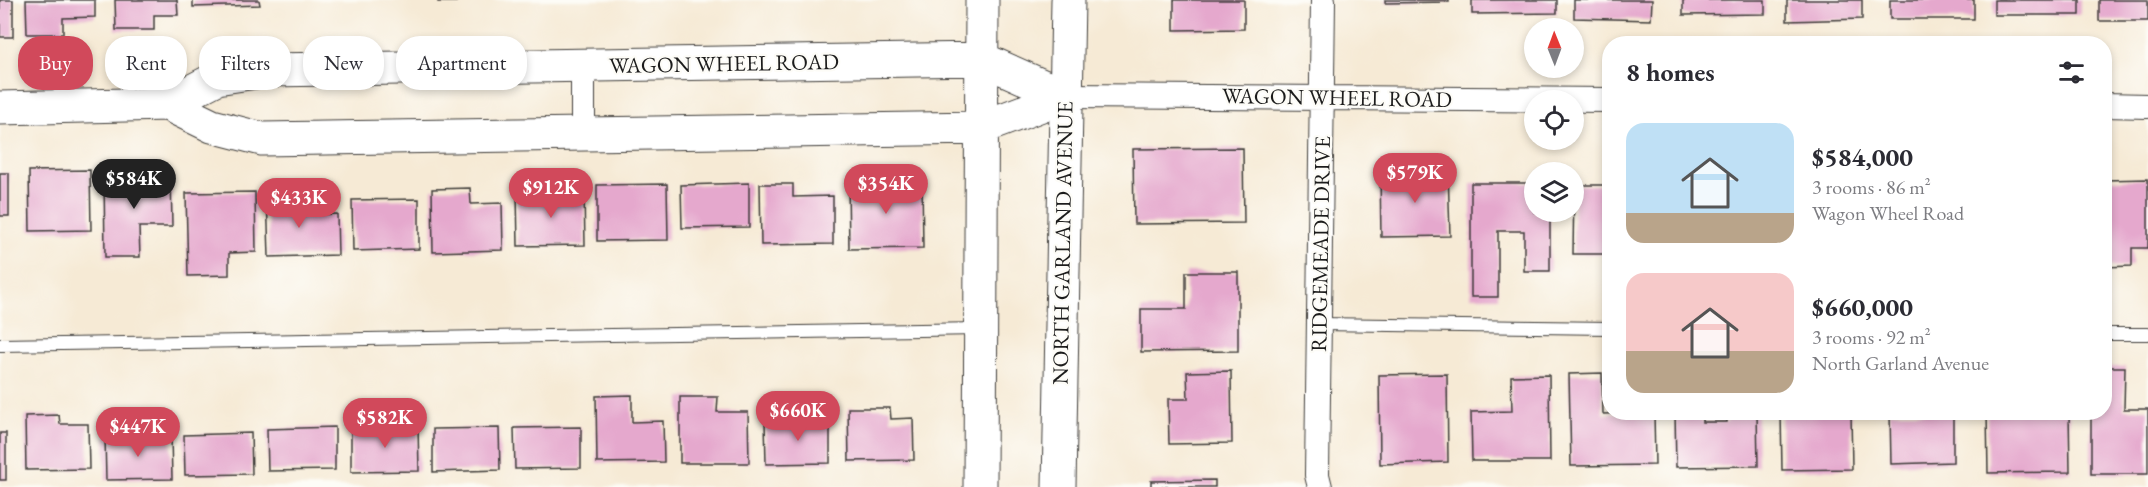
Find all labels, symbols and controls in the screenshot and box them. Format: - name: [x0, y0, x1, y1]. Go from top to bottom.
- north arrow: [1524, 18, 1584, 78]
- map controls: [1524, 18, 1584, 222]
- chip: Buy: [18, 36, 93, 90]
- chip: Rent: [105, 36, 187, 90]
- chip: Filters: [199, 36, 291, 90]
- chip: New: [303, 36, 384, 90]
- chip: Apartment: [396, 36, 527, 90]
- street label: WAGON WHEEL ROAD: [609, 47, 839, 80]
- text: 8 homes: [1626, 55, 1715, 89]
- icon: filters: [2055, 56, 2088, 89]
- street label: WAGON WHEEL ROAD: [1222, 81, 1452, 114]
- button: locate: [1524, 90, 1584, 150]
- street label: NORTH GARLAND AVENUE: [1046, 101, 1079, 385]
- street label: RIDGEMEADE DRIVE: [1304, 136, 1337, 352]
- text: $584,000: [1812, 140, 1913, 174]
- icon: home: [1674, 147, 1746, 219]
- pin: $579K: [1373, 153, 1457, 204]
- pin: $584K: [92, 159, 176, 210]
- text: $579K: [1387, 159, 1443, 185]
- button: layers: [1524, 162, 1584, 222]
- pin: $354K: [844, 164, 928, 215]
- text: $584K: [106, 165, 162, 191]
- pin: $912K: [509, 168, 593, 219]
- text: $354K: [858, 170, 914, 196]
- text: $912K: [523, 174, 579, 200]
- text: 3 rooms · 86 m²: [1812, 174, 1931, 200]
- pin: $433K: [257, 178, 341, 229]
- text: $433K: [271, 184, 327, 210]
- text: Wagon Wheel Road: [1812, 200, 1964, 226]
- text: $660,000: [1812, 290, 1913, 324]
- icon: home: [1674, 297, 1746, 369]
- text: 3 rooms · 92 m²: [1812, 324, 1931, 350]
- text: North Garland Avenue: [1812, 350, 1989, 376]
- pin: $660K: [756, 391, 840, 442]
- text: $660K: [770, 397, 826, 423]
- pin: $582K: [343, 398, 427, 449]
- text: $582K: [357, 404, 413, 430]
- pin: $447K: [96, 407, 180, 458]
- text: $447K: [110, 413, 166, 439]

